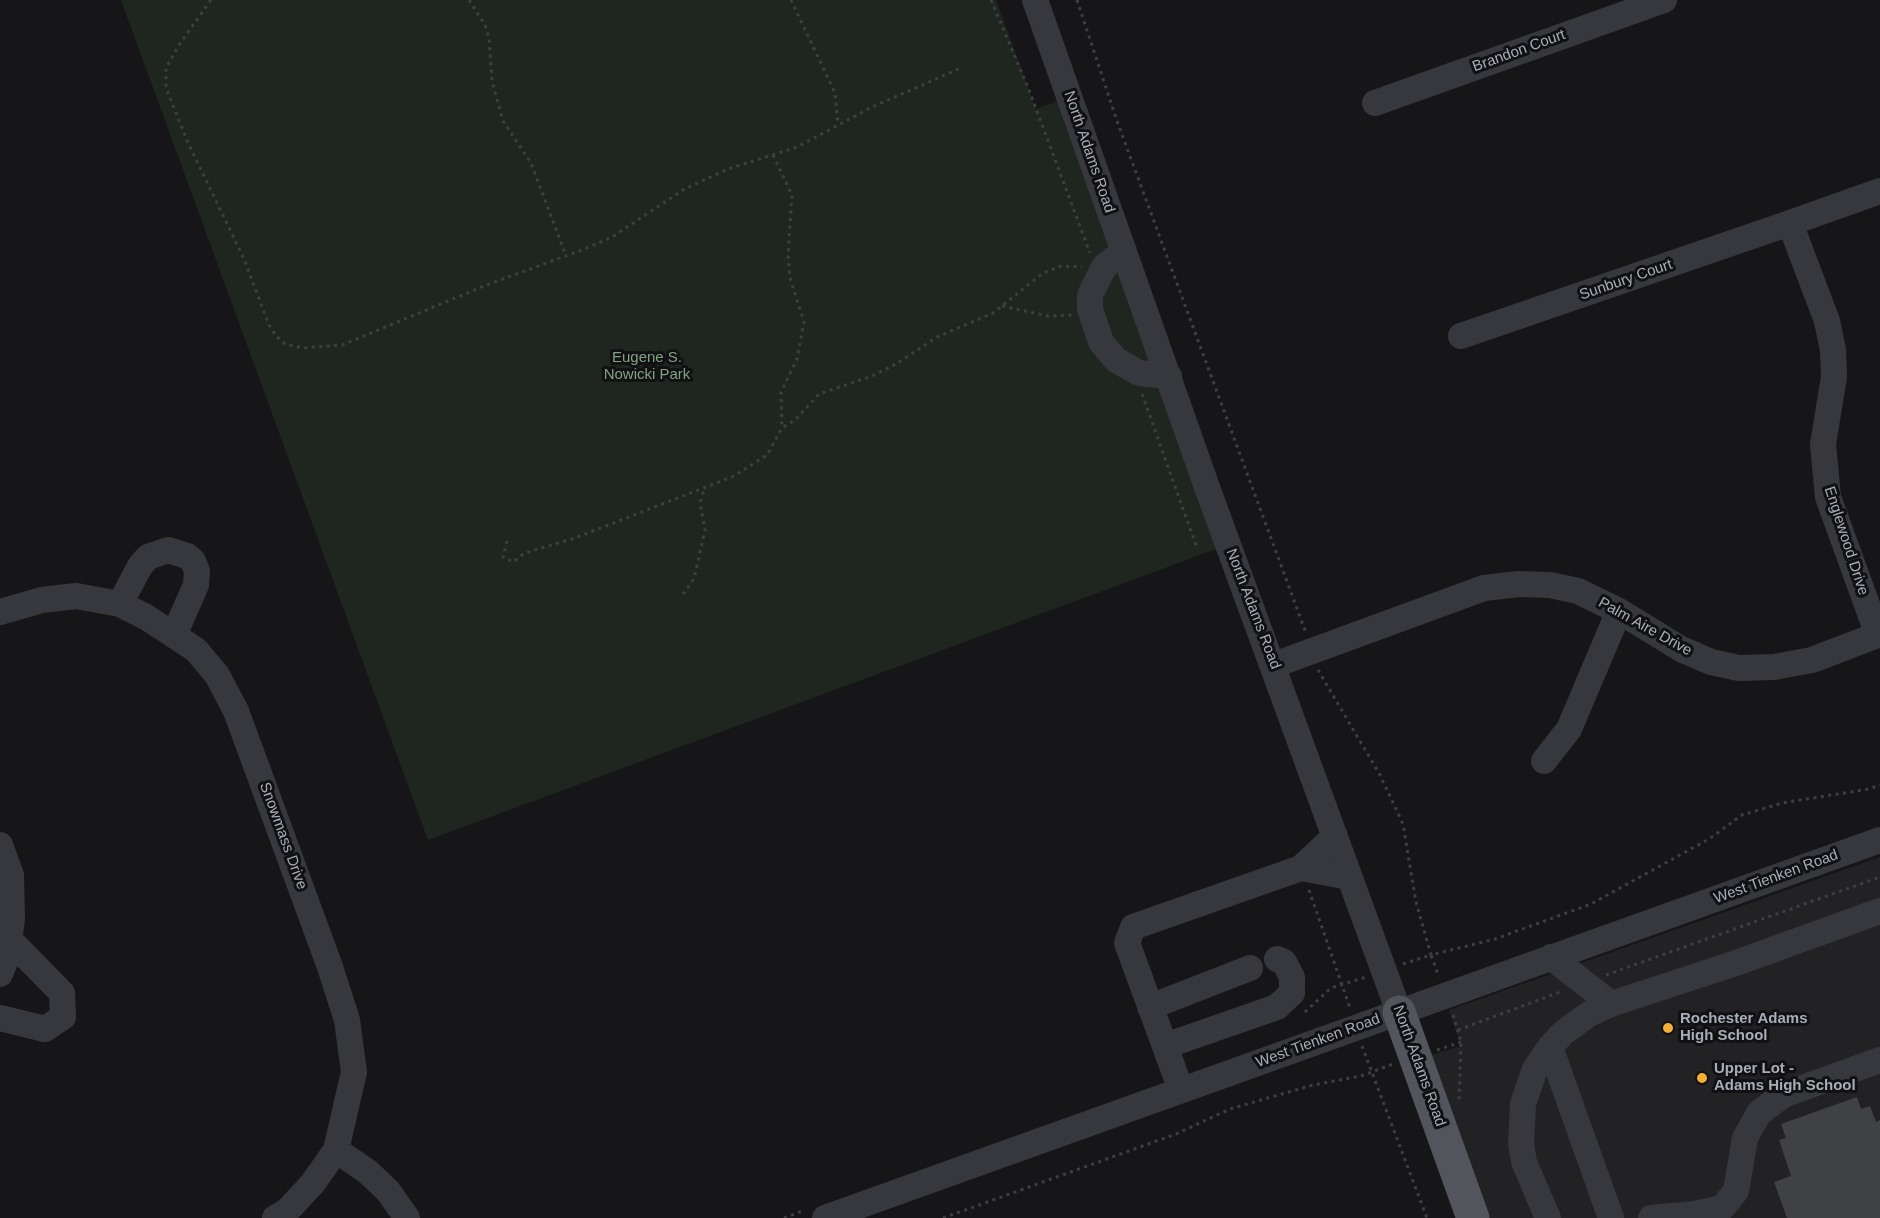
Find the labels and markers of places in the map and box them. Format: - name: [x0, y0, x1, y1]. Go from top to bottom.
- place label: Rochester Adams High School: [1680, 1010, 1808, 1045]
- marker: Rochester Adams High School: [1661, 1021, 1675, 1035]
- place label: Upper Lot - Adams High School: [1714, 1060, 1856, 1095]
- marker: Upper Lot - Adams High School: [1695, 1071, 1709, 1085]

